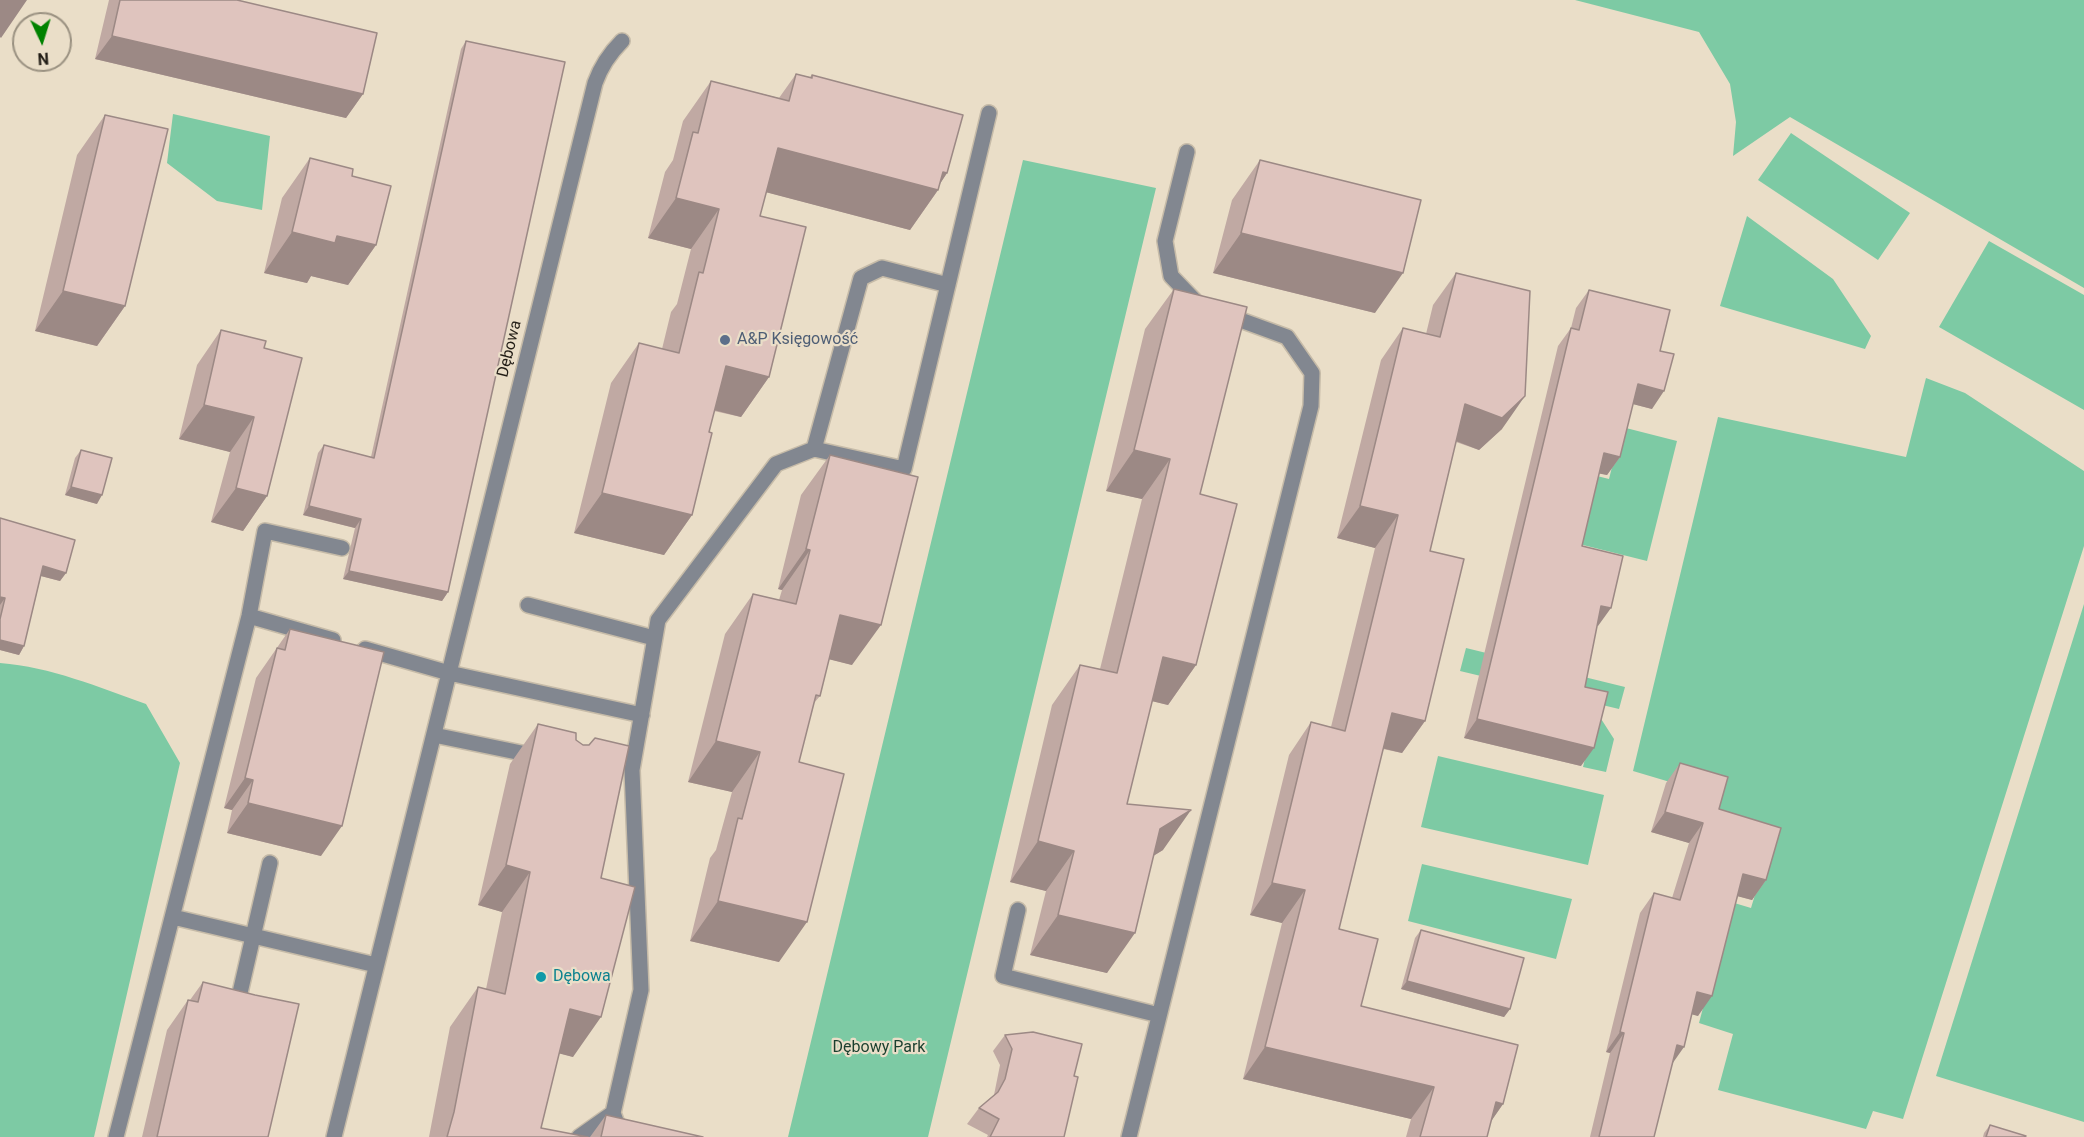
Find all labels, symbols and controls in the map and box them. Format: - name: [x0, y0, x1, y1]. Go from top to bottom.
- north arrow: [12, 12, 72, 72]
- text: N: [37, 49, 49, 68]
- street label: Dębowa: [494, 319, 526, 379]
- place label: A&P Księgowość: [737, 330, 858, 350]
- marker: A&P Księgowość: [718, 333, 732, 347]
- place label: Dębowa: [553, 967, 611, 987]
- marker: Dębowa: [534, 970, 548, 984]
- park label: Dębowy Park: [833, 1038, 925, 1058]

